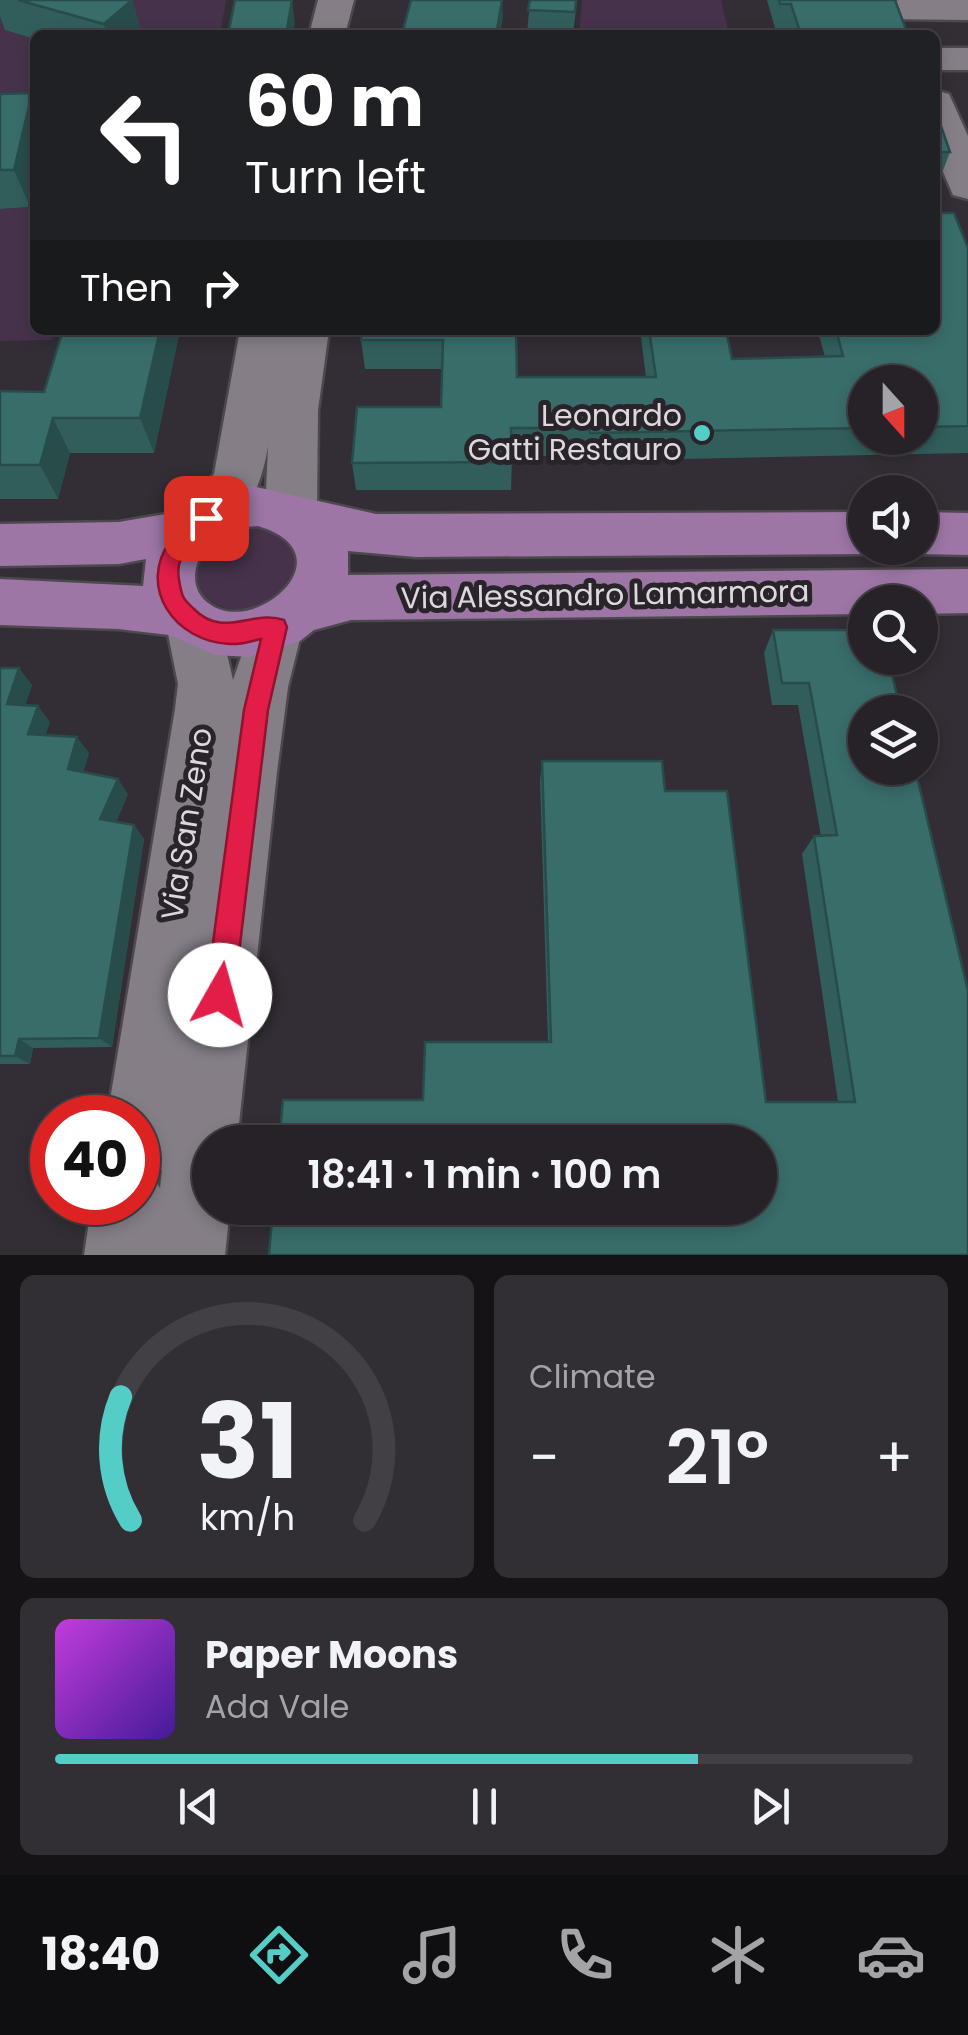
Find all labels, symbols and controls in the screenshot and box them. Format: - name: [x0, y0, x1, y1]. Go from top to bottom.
- text: 60 m: [245, 52, 424, 151]
- icon: left: [80, 70, 210, 200]
- text: Turn left: [245, 146, 426, 209]
- icon: right: [193, 260, 248, 315]
- text: Then: [80, 261, 173, 314]
- north arrow: [848, 365, 938, 455]
- map controls: [848, 365, 938, 785]
- place label: Leonardo Gatti Restauro: [468, 394, 682, 471]
- marker: Leonardo Gatti Restauro: [691, 422, 713, 444]
- button: sound: [848, 475, 938, 565]
- pin: [164, 476, 249, 561]
- icon: arrive: [179, 491, 234, 546]
- street label: Via Alessandro Lamarmora: [400, 569, 810, 620]
- button: search: [848, 585, 938, 675]
- button: layers: [848, 695, 938, 785]
- street label: Via San Zeno: [150, 725, 223, 923]
- position arrow: [168, 943, 272, 1047]
- speed limit sign: 40: [30, 1095, 160, 1225]
- text: 18:41 · 1 min · 100 m: [308, 1148, 661, 1201]
- text: Climate: [529, 1354, 656, 1399]
- text: 31: [196, 1369, 298, 1514]
- text: 21°: [666, 1405, 769, 1510]
- text: −: [529, 1419, 559, 1496]
- text: +: [875, 1419, 913, 1496]
- text: km/h: [199, 1492, 295, 1543]
- text: Paper Moons: [205, 1628, 458, 1681]
- text: Ada Vale: [205, 1684, 349, 1729]
- icon: previous: [171, 1779, 226, 1834]
- icon: pause: [457, 1779, 512, 1834]
- icon: next: [743, 1779, 798, 1834]
- icon: directions: [244, 1920, 314, 1990]
- icon: music: [397, 1920, 467, 1990]
- icon: phone: [550, 1920, 620, 1990]
- icon: climate: [703, 1920, 773, 1990]
- icon: car: [856, 1920, 926, 1990]
- text: 18:40: [42, 1923, 160, 1986]

